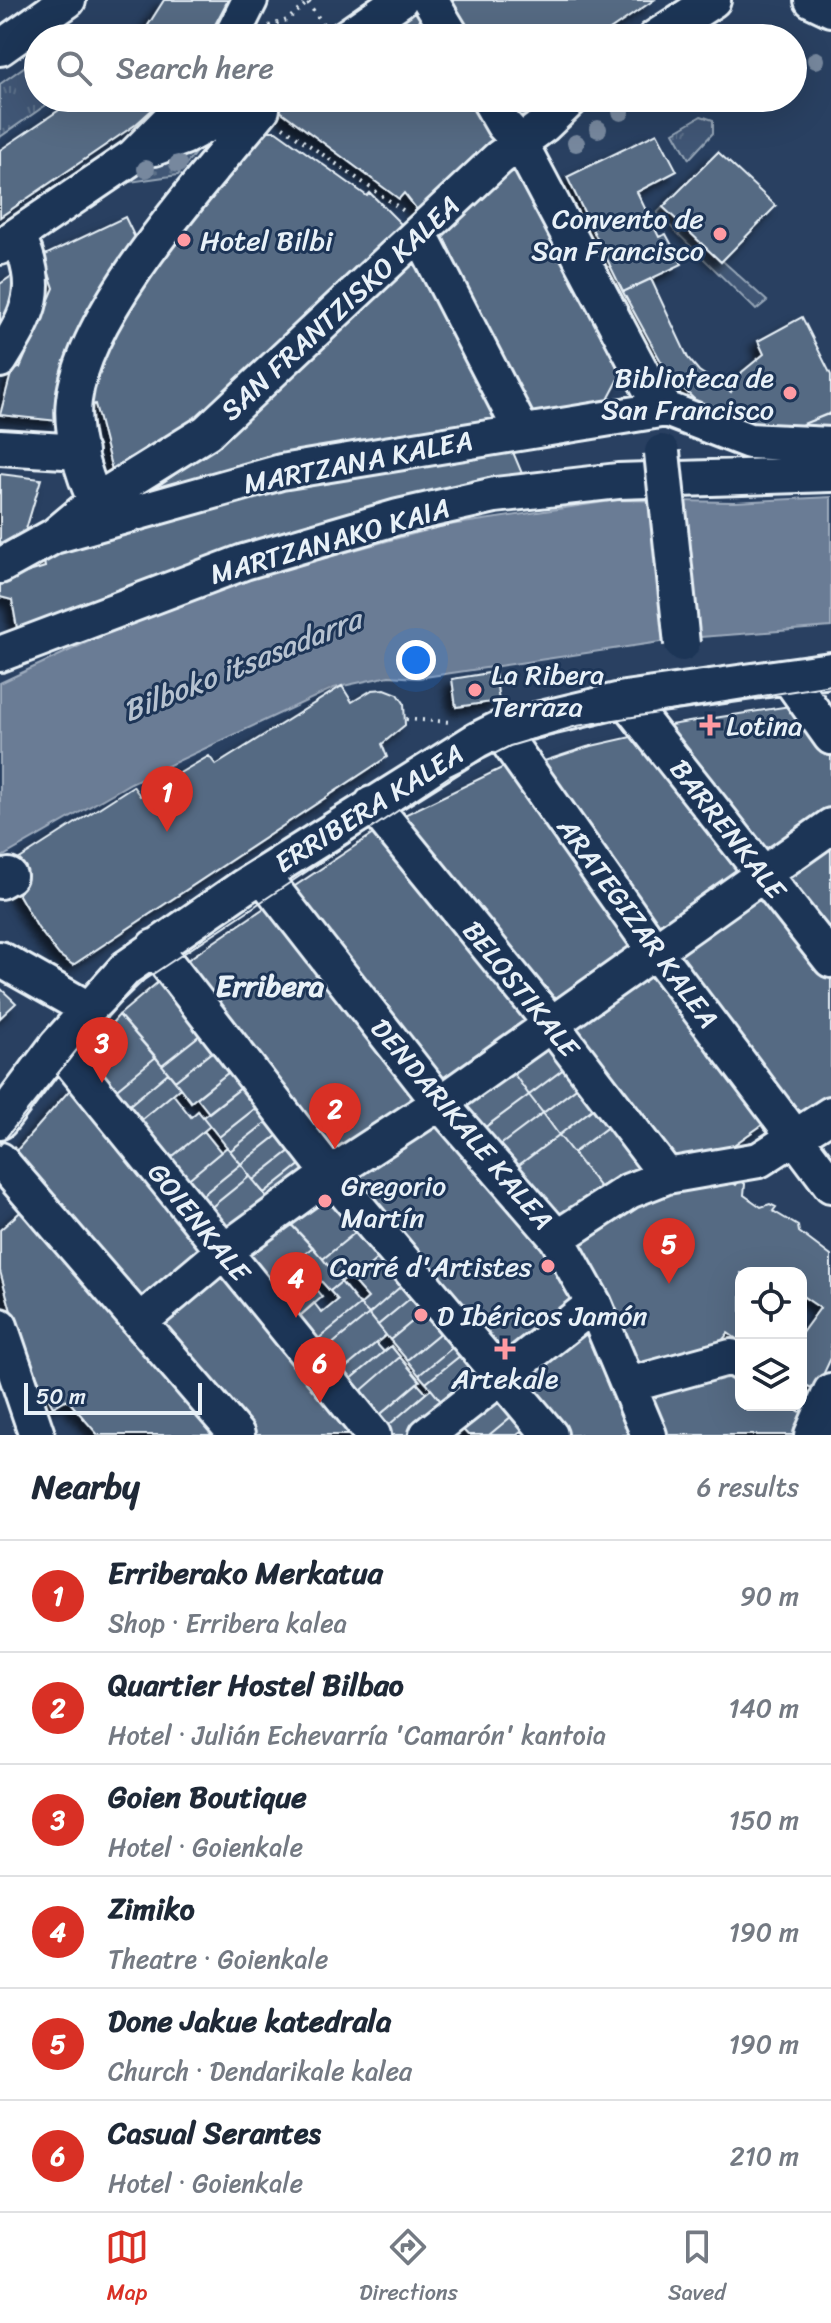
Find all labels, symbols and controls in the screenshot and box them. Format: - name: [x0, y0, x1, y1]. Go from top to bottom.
- search box: [24, 24, 807, 112]
- text: Search here: [116, 41, 274, 95]
- icon: search: [52, 46, 96, 90]
- street label: SAN FRANTZISKO KALEA: [208, 183, 472, 433]
- place label: Convento de San Francisco: [531, 194, 704, 275]
- place label: Hotel Bilbi: [200, 216, 334, 265]
- marker: Convento de San Francisco: [711, 225, 729, 243]
- marker: Hotel Bilbi: [175, 231, 193, 249]
- place label: Biblioteca de San Francisco: [601, 353, 774, 434]
- marker: Biblioteca de San Francisco: [781, 384, 799, 402]
- street label: MARTZANA KALEA: [239, 416, 477, 508]
- street label: MARTZANAKO KAIA: [204, 483, 456, 599]
- water label: Bilboko itsasadarra: [114, 591, 373, 738]
- your location: [396, 640, 436, 680]
- place label: La Ribera Terraza: [491, 650, 604, 731]
- marker: La Ribera Terraza: [466, 681, 484, 699]
- place label: Lotina: [726, 701, 802, 750]
- marker: Lotina: [701, 716, 719, 734]
- street label: ERRIBERA KALEA: [264, 730, 474, 886]
- street label: BARRENKALE: [657, 748, 800, 912]
- pin: 1: [141, 766, 193, 832]
- street label: ARATEGIZAR KALEA: [544, 806, 732, 1039]
- street label: BELOSTIKALE: [450, 909, 593, 1070]
- district label: Erribera: [216, 959, 325, 1013]
- street label: DENDARIKALE KALEA: [358, 1007, 566, 1241]
- pin: 3: [76, 1017, 128, 1083]
- pin: 2: [309, 1083, 361, 1149]
- street label: GOIENKALE: [135, 1151, 264, 1294]
- place label: Gregorio Martín: [341, 1161, 446, 1242]
- marker: Gregorio Martín: [316, 1192, 334, 1210]
- pin: 5: [643, 1218, 695, 1284]
- place label: Carré d'Artistes: [330, 1242, 532, 1291]
- pin: 4: [270, 1252, 322, 1318]
- marker: Carré d'Artistes: [539, 1257, 557, 1275]
- map controls: [735, 1267, 807, 1411]
- button: locate: [735, 1267, 807, 1339]
- place label: D Ibéricos Jamón: [437, 1291, 648, 1340]
- marker: D Ibéricos Jamón: [412, 1306, 430, 1324]
- pin: 6: [294, 1337, 346, 1403]
- button: layers: [735, 1339, 807, 1411]
- marker: Artekale: [496, 1340, 514, 1358]
- place label: Artekale: [451, 1354, 558, 1403]
- text: 50 m: [36, 1377, 86, 1416]
- scale bar: [24, 1379, 202, 1415]
- text: Nearby: [32, 1457, 140, 1517]
- text: 6 results: [697, 1464, 799, 1510]
- text: Erriberako Merkatua: [108, 1546, 383, 1600]
- text: 1: [52, 1573, 64, 1619]
- text: 90 m: [740, 1573, 799, 1619]
- text: Shop · Erribera kalea: [108, 1600, 347, 1646]
- text: Quartier Hostel Bilbao: [108, 1658, 404, 1712]
- text: 2: [50, 1685, 66, 1731]
- text: 140 m: [728, 1685, 799, 1731]
- text: Hotel · Julián Echevarría 'Camarón' kantoia: [108, 1712, 606, 1758]
- text: Goien Boutique: [108, 1770, 307, 1824]
- text: 3: [51, 1797, 65, 1843]
- text: 150 m: [729, 1797, 799, 1843]
- text: Hotel · Goienkale: [108, 1824, 303, 1870]
- text: Zimiko: [108, 1882, 195, 1936]
- text: 4: [50, 1909, 66, 1955]
- text: 190 m: [729, 1909, 799, 1955]
- text: Theatre · Goienkale: [108, 1936, 328, 1982]
- text: Done Jakue katedrala: [108, 1994, 391, 2048]
- text: 5: [50, 2021, 66, 2067]
- text: 190 m: [729, 2021, 799, 2067]
- text: Church · Dendarikale kalea: [108, 2048, 412, 2094]
- text: Casual Serantes: [108, 2106, 321, 2160]
- text: 6: [51, 2133, 65, 2179]
- text: 210 m: [730, 2133, 799, 2179]
- text: Hotel · Goienkale: [108, 2160, 303, 2206]
- tab: Map: [105, 2225, 149, 2312]
- tab: Directions: [359, 2225, 458, 2312]
- tab: Saved: [668, 2225, 726, 2312]

